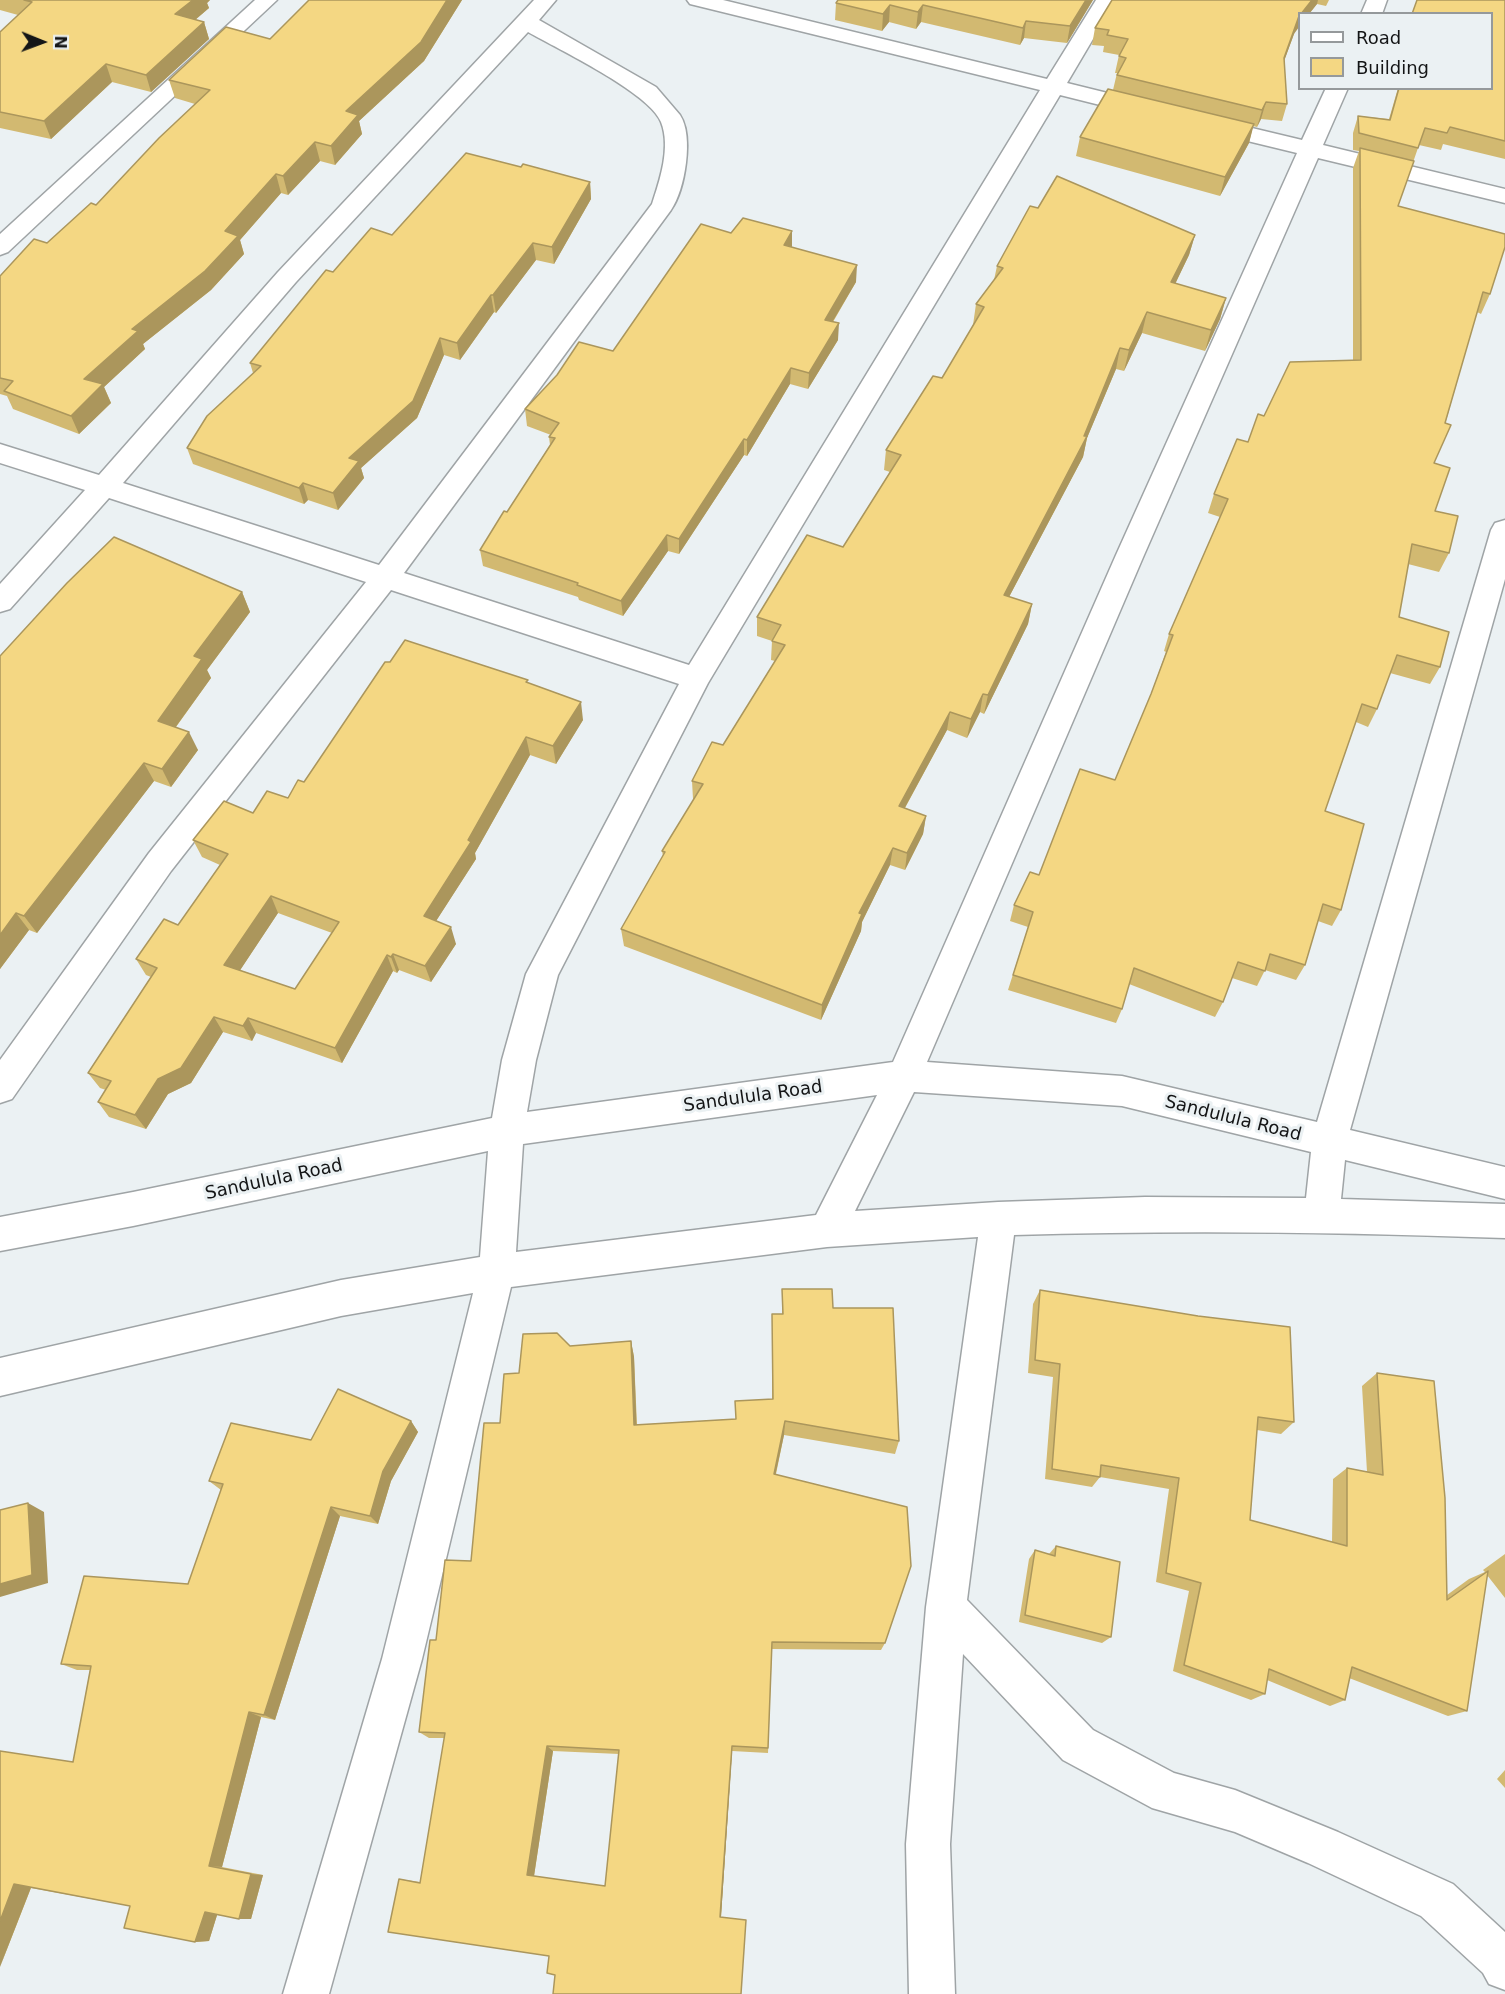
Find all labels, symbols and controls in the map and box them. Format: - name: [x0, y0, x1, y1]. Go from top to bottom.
- north arrow: [12, 12, 72, 72]
- legend: [1298, 12, 1493, 90]
- text: Road: [1356, 27, 1401, 48]
- text: N: [51, 35, 70, 49]
- text: Building: [1356, 57, 1429, 78]
- street label: Sandulula Road: [682, 1077, 824, 1117]
- street label: Sandulula Road: [1162, 1092, 1304, 1146]
- street label: Sandulula Road: [203, 1155, 345, 1205]

